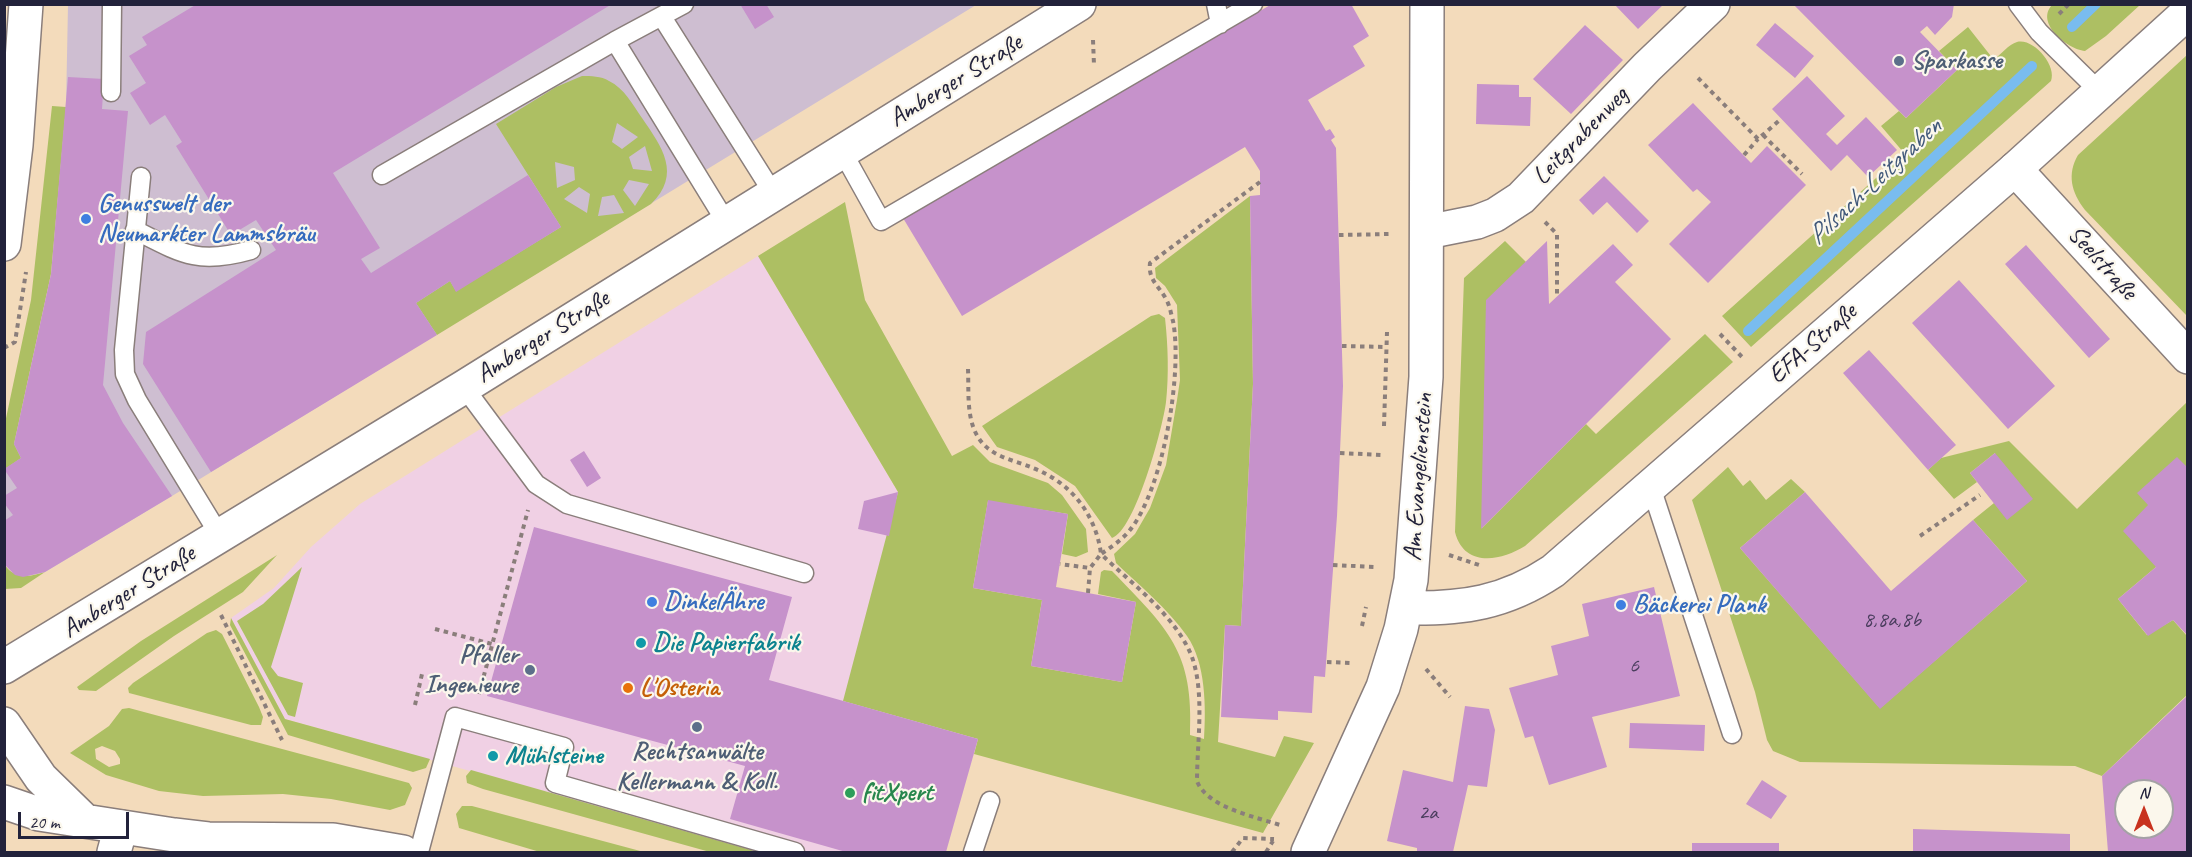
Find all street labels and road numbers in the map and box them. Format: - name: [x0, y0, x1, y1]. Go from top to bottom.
- street label: Amberger Straße: [884, 28, 1028, 134]
- street label: Leitgrabenweg: [1526, 80, 1636, 192]
- street label: Seelstraße: [2060, 219, 2144, 307]
- street label: Amberger Straße: [471, 284, 615, 390]
- street label: EFA-Straße: [1762, 297, 1864, 391]
- street label: Am Evangelienstein: [1398, 392, 1440, 562]
- street label: Amberger Straße: [57, 539, 201, 645]

